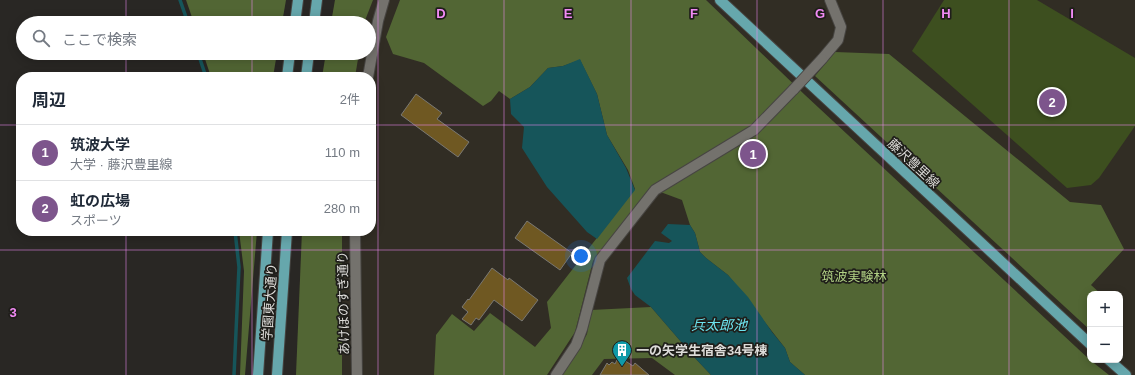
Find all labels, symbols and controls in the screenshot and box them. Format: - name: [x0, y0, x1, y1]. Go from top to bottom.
- text: D: [436, 6, 446, 21]
- text: E: [564, 6, 573, 21]
- text: F: [690, 6, 698, 21]
- text: G: [815, 6, 825, 21]
- text: H: [941, 6, 951, 21]
- text: I: [1070, 6, 1074, 21]
- search box: [16, 16, 376, 60]
- icon: search: [30, 27, 52, 49]
- text: ここで検索: [62, 31, 137, 48]
- pin: 2: [1039, 87, 1065, 117]
- text: 周辺: [32, 91, 66, 110]
- text: 2件: [340, 92, 360, 107]
- text: 筑波大学: [70, 136, 130, 153]
- street label: 藤沢豊里線: [885, 136, 943, 191]
- pin: 1: [740, 139, 766, 169]
- text: 1: [41, 145, 49, 160]
- text: 110 m: [325, 145, 360, 160]
- text: 大学 · 藤沢豊里線: [70, 157, 173, 172]
- text: 虹の広場: [70, 192, 130, 209]
- text: 2: [41, 201, 49, 216]
- text: 280 m: [324, 201, 360, 216]
- text: スポーツ: [70, 213, 122, 228]
- your location: [571, 246, 591, 266]
- street label: あけぼのすぎ通り: [335, 251, 352, 355]
- street label: 学園東大通り: [259, 263, 280, 341]
- park label: 筑波実験林: [821, 269, 887, 284]
- map controls: [1087, 291, 1123, 363]
- button: +: [1087, 291, 1123, 327]
- text: 3: [9, 305, 17, 320]
- water label: 兵太郎池: [691, 317, 749, 333]
- button: −: [1087, 327, 1123, 363]
- building icon: 一の矢学生宿舎34号棟: [611, 339, 633, 367]
- place label: 一の矢学生宿舎34号棟: [636, 343, 767, 358]

